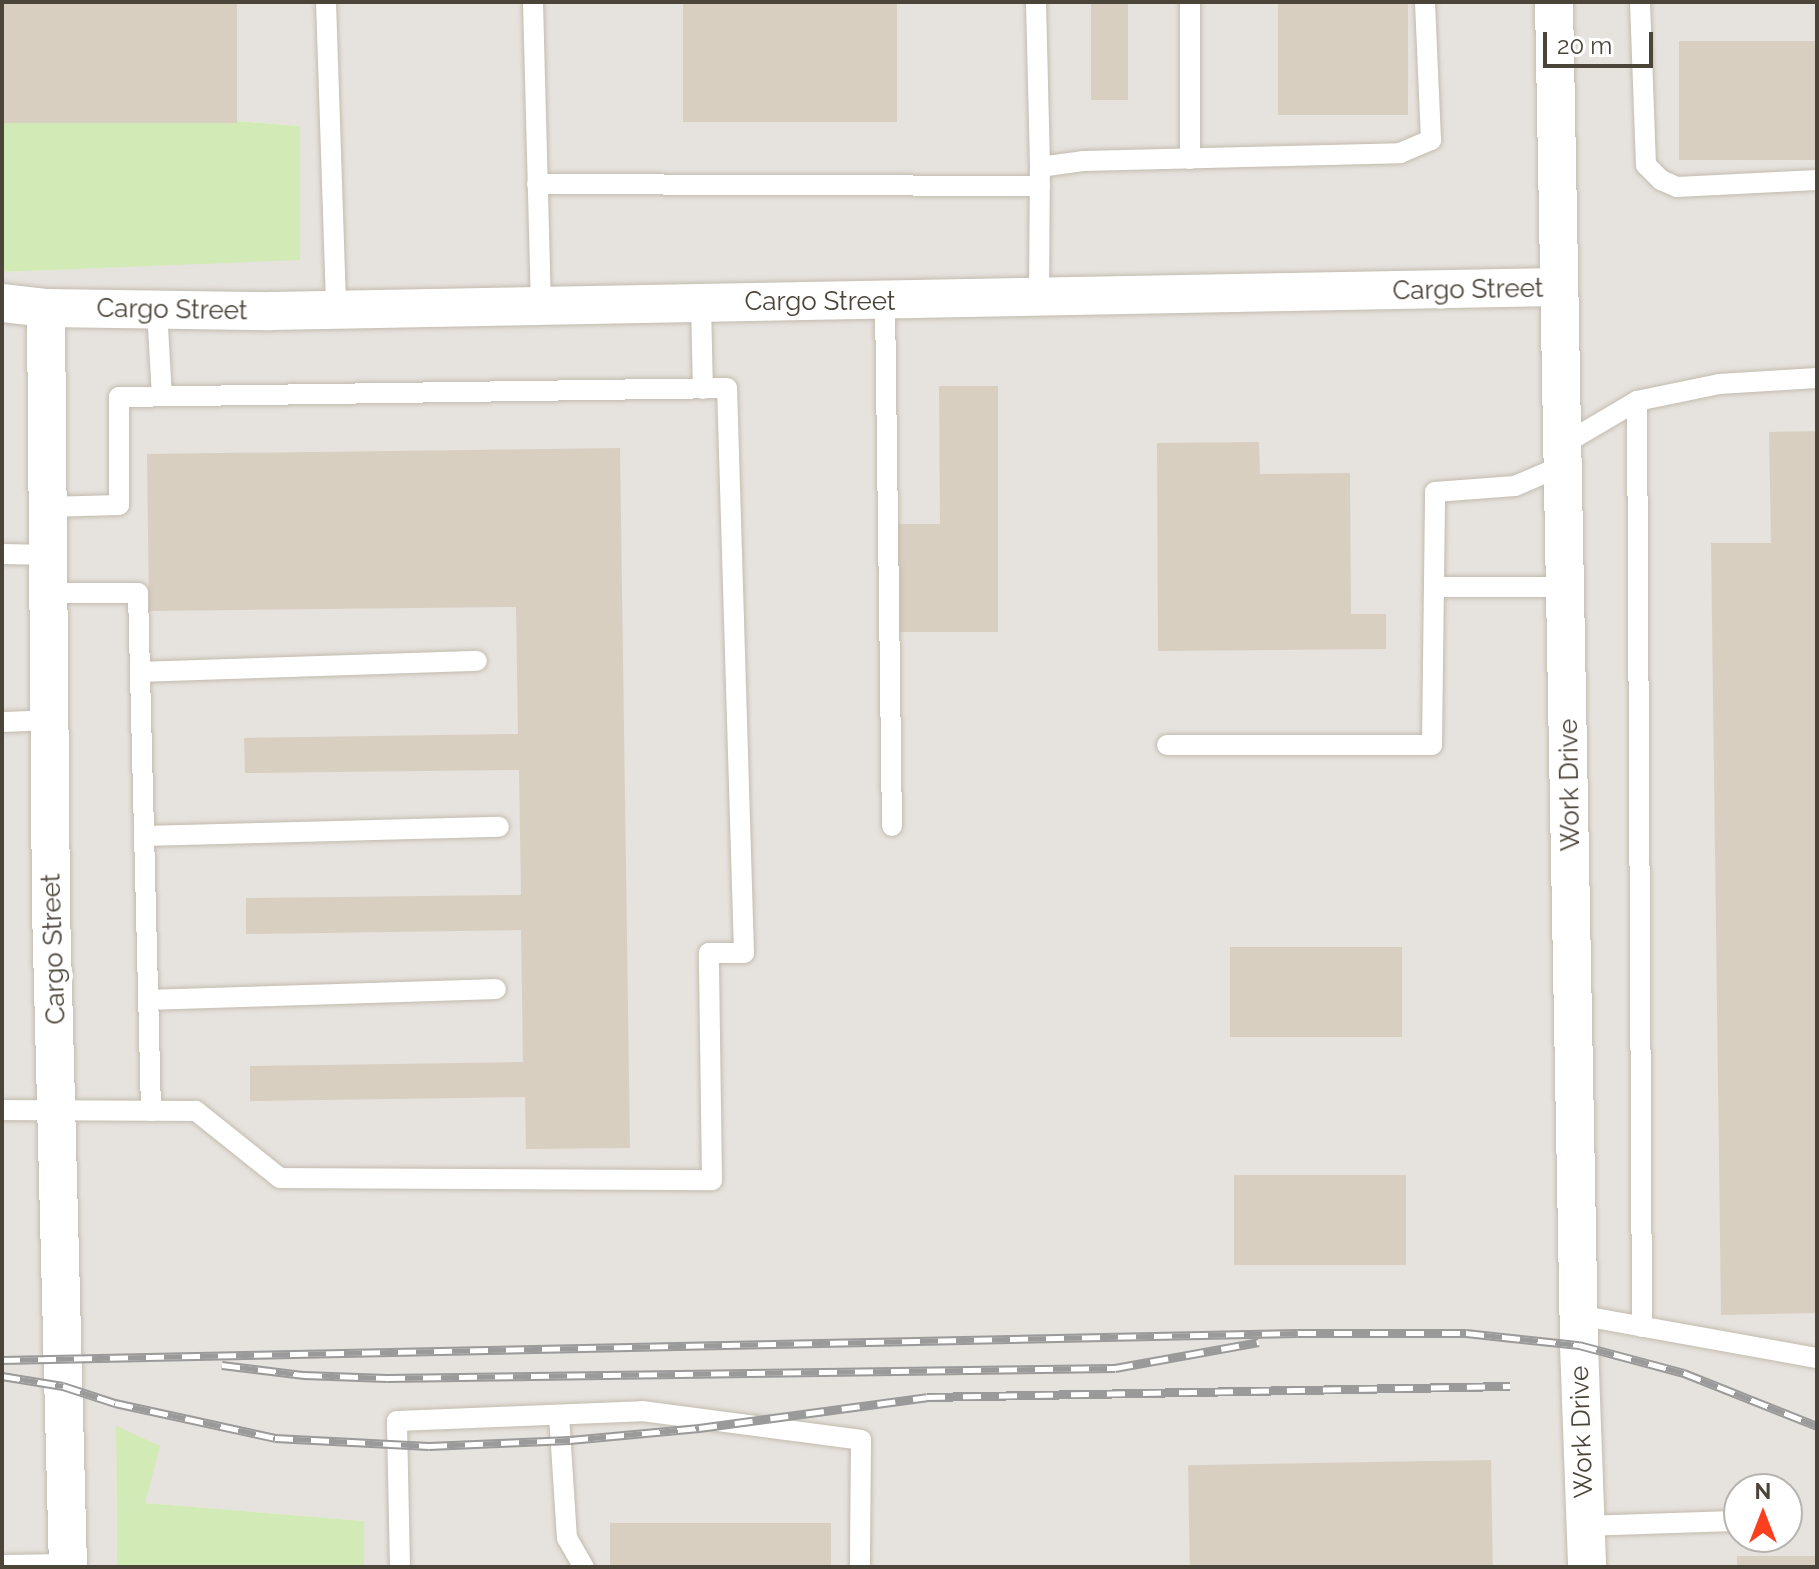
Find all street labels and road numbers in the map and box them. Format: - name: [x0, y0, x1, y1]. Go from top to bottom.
- street label: Cargo Street: [1392, 273, 1544, 307]
- street label: Cargo Street: [744, 286, 896, 318]
- street label: Cargo Street: [96, 293, 248, 327]
- street label: Work Drive: [1553, 718, 1587, 852]
- street label: Cargo Street: [36, 873, 72, 1025]
- street label: Work Drive: [1564, 1365, 1600, 1499]

